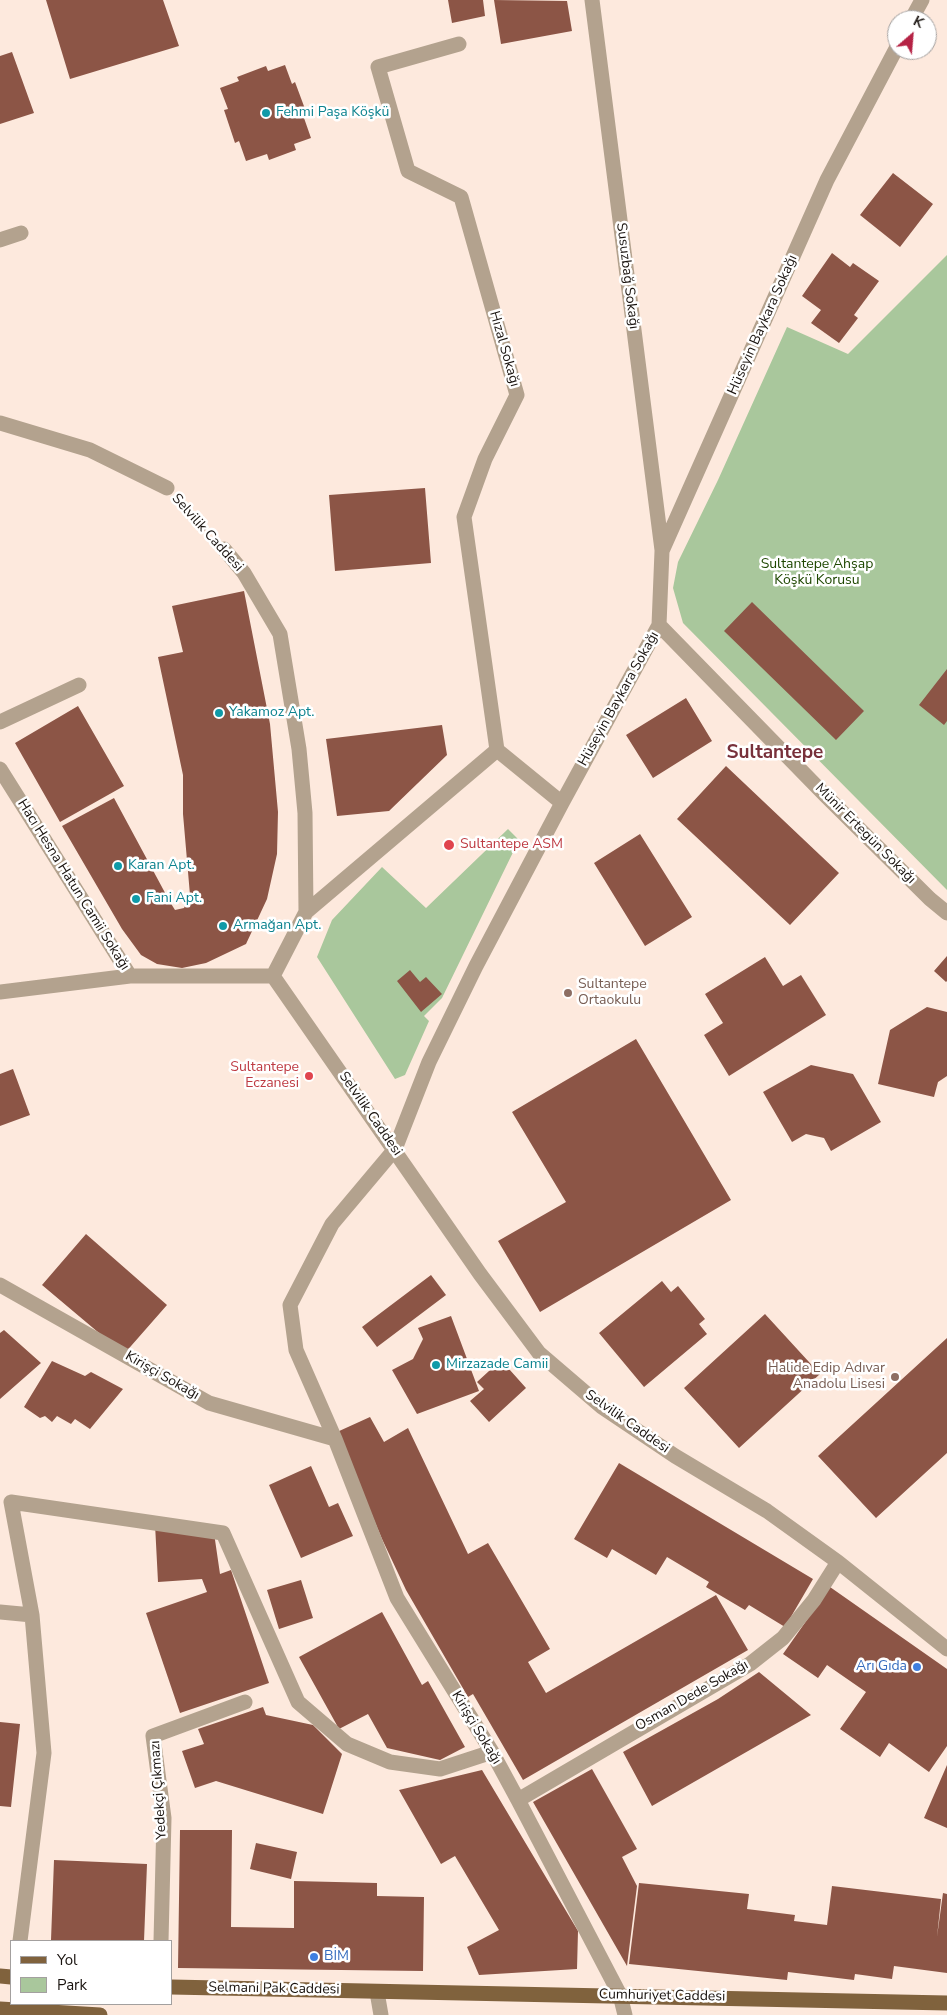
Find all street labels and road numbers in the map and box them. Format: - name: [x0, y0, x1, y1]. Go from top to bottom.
- street label: Susuzbağ Sokağı: [612, 222, 642, 330]
- street label: Hüseyin Baykara Sokağı: [725, 253, 801, 397]
- street label: Hızal Sokağı: [485, 309, 523, 389]
- street label: Selvilik Caddesi: [168, 491, 246, 575]
- street label: Hüseyin Baykara Sokağı: [575, 629, 663, 769]
- street label: Münir Ertegün Sokağı: [811, 780, 919, 888]
- street label: Hacı Hesna Hatun Camii Sokağı: [13, 796, 133, 974]
- street label: Selvilik Caddesi: [335, 1069, 405, 1159]
- street label: Kirişçi Sokağı: [122, 1348, 202, 1404]
- street label: Selvilik Caddesi: [582, 1387, 672, 1457]
- street label: Osman Dede Sokağı: [633, 1657, 751, 1735]
- street label: Kirişçi Sokağı: [448, 1688, 504, 1768]
- street label: Yedekçi Çıkmazı: [147, 1740, 171, 1840]
- street label: Selmani Pak Caddesi: [208, 1979, 340, 1999]
- street label: Cumhuriyet Caddesi: [599, 1986, 725, 2006]

